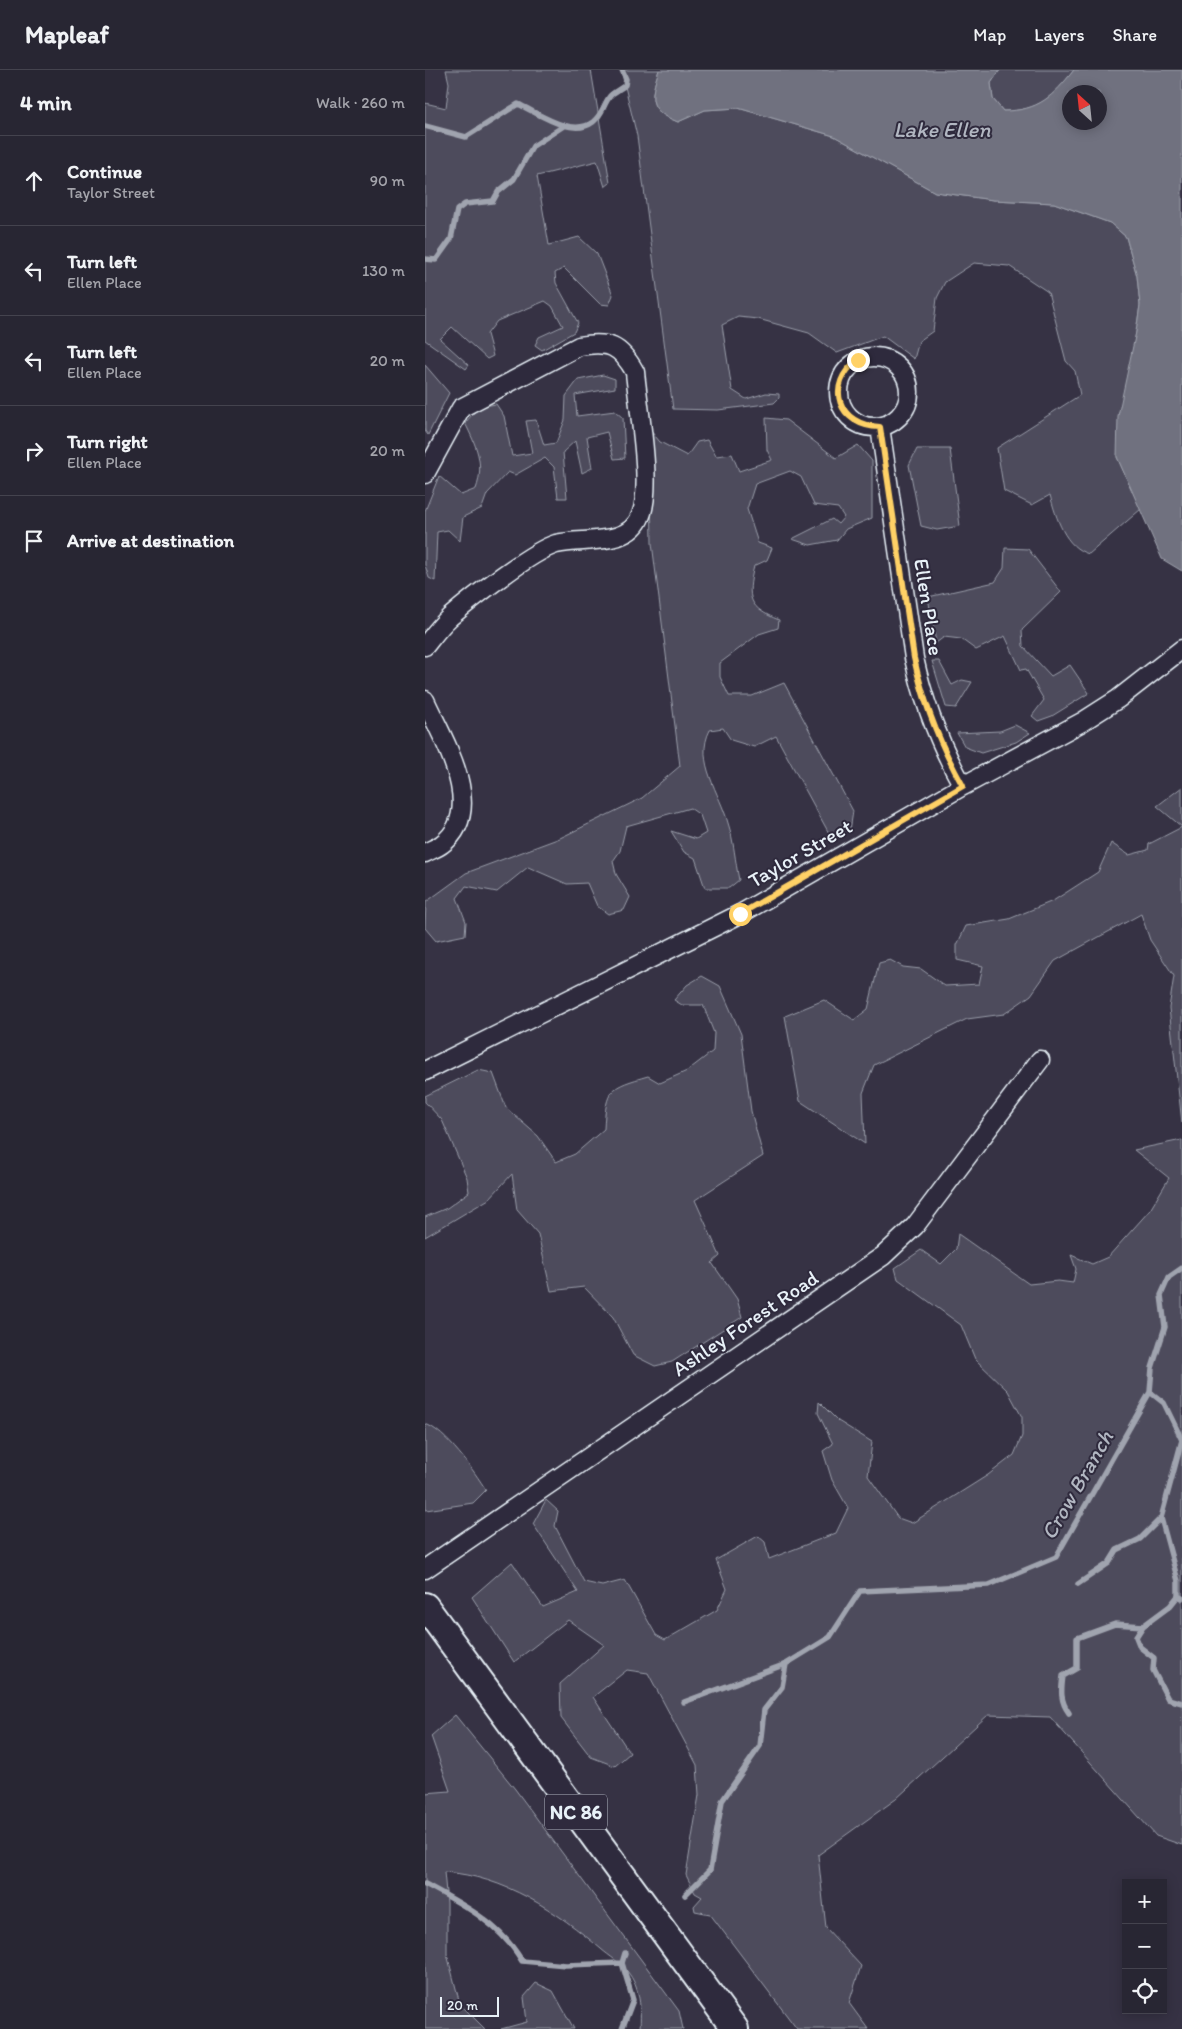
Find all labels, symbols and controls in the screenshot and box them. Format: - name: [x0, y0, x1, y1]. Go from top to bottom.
- text: Mapleaf: [25, 20, 109, 49]
- text: Map: [973, 24, 1006, 46]
- text: Layers: [1034, 24, 1084, 46]
- text: Share: [1112, 24, 1157, 46]
- north arrow: [1062, 85, 1107, 130]
- text: 4 min: [20, 90, 72, 115]
- text: Walk · 260 m: [316, 93, 405, 112]
- water label: Lake Ellen: [894, 116, 991, 143]
- text: Continue: [67, 160, 142, 183]
- icon: ahead: [20, 167, 48, 195]
- text: 90 m: [370, 171, 405, 190]
- text: Taylor Street: [67, 183, 155, 202]
- text: Turn left: [67, 250, 137, 273]
- icon: left: [20, 257, 48, 285]
- text: 130 m: [362, 261, 405, 280]
- text: Ellen Place: [67, 273, 142, 292]
- text: Turn left: [67, 340, 137, 363]
- icon: left: [20, 347, 48, 375]
- route end: [847, 349, 870, 372]
- text: 20 m: [370, 351, 405, 370]
- text: Ellen Place: [67, 363, 142, 382]
- text: Turn right: [67, 430, 148, 453]
- icon: right: [20, 437, 48, 465]
- text: 20 m: [370, 441, 405, 460]
- text: Ellen Place: [67, 453, 142, 472]
- icon: arrive: [20, 527, 48, 555]
- text: Arrive at destination: [67, 529, 234, 552]
- street label: Ellen Place: [909, 557, 949, 657]
- street label: Taylor Street: [744, 813, 856, 893]
- route start: [729, 903, 752, 926]
- street label: Ashley Forest Road: [667, 1265, 823, 1381]
- water label: Crow Branch: [1035, 1425, 1119, 1544]
- road number: NC 86: [545, 1794, 607, 1830]
- map controls: [1122, 1879, 1167, 2014]
- button: +: [1122, 1879, 1167, 1924]
- button: −: [1122, 1924, 1167, 1969]
- button: locate: [1122, 1969, 1167, 2014]
- scale bar: [440, 1994, 499, 2017]
- text: 20 m: [447, 1997, 478, 2014]

